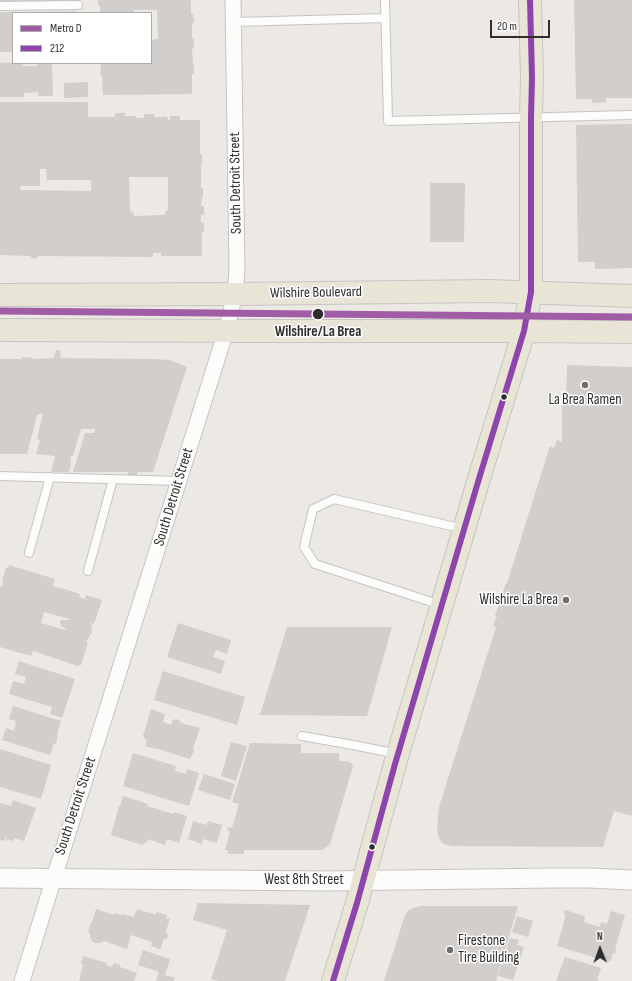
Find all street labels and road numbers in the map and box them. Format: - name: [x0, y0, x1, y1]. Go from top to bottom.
- street label: South Detroit Street: [226, 132, 246, 234]
- street label: Wilshire Boulevard: [270, 283, 362, 303]
- street label: South Detroit Street: [150, 446, 198, 548]
- street label: South Detroit Street: [52, 755, 100, 857]
- street label: West 8th Street: [264, 871, 344, 889]

